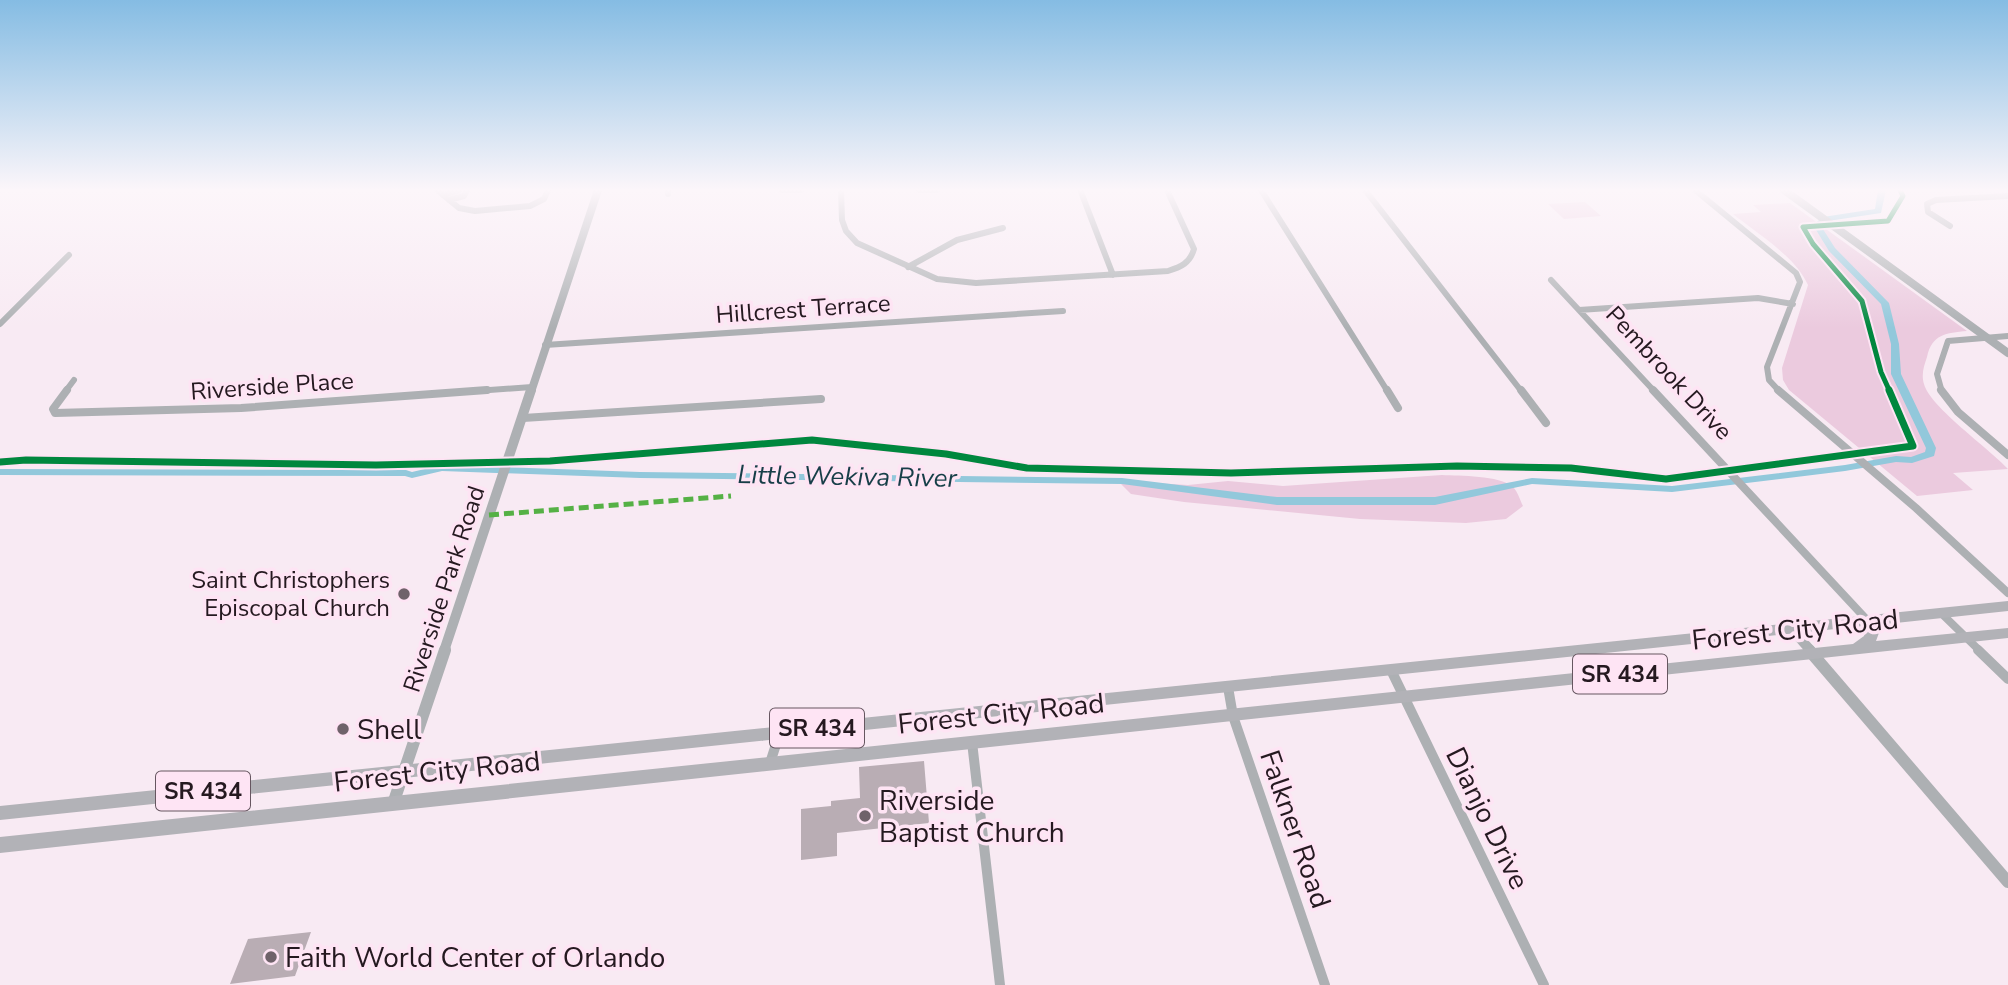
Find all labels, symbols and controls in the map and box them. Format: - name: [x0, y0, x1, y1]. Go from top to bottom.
- street label: Hillcrest Terrace: [715, 287, 891, 331]
- street label: Pembrook Drive: [1599, 299, 1739, 447]
- street label: Riverside Place: [189, 364, 355, 408]
- water label: Little Wekiva River: [737, 457, 958, 496]
- street label: Riverside Park Road: [396, 482, 492, 696]
- place label: Saint Christophers Episcopal Church: [191, 564, 390, 624]
- marker: Saint Christophers Episcopal Church: [396, 586, 412, 602]
- street label: Forest City Road: [1690, 600, 1900, 660]
- road number: SR 434: [1573, 654, 1667, 694]
- street label: Forest City Road: [896, 684, 1106, 744]
- road number: SR 434: [770, 708, 864, 748]
- place label: Shell: [357, 711, 422, 749]
- marker: Shell: [335, 721, 351, 737]
- street label: Dianjo Drive: [1436, 741, 1538, 896]
- street label: Forest City Road: [332, 742, 542, 802]
- street label: Falkner Road: [1250, 745, 1340, 914]
- road number: SR 434: [156, 772, 250, 810]
- place label: Riverside Baptist Church: [879, 782, 1065, 852]
- marker: Riverside Baptist Church: [857, 808, 873, 824]
- place label: Faith World Center of Orlando: [285, 939, 665, 977]
- marker: Faith World Center of Orlando: [263, 949, 279, 965]

